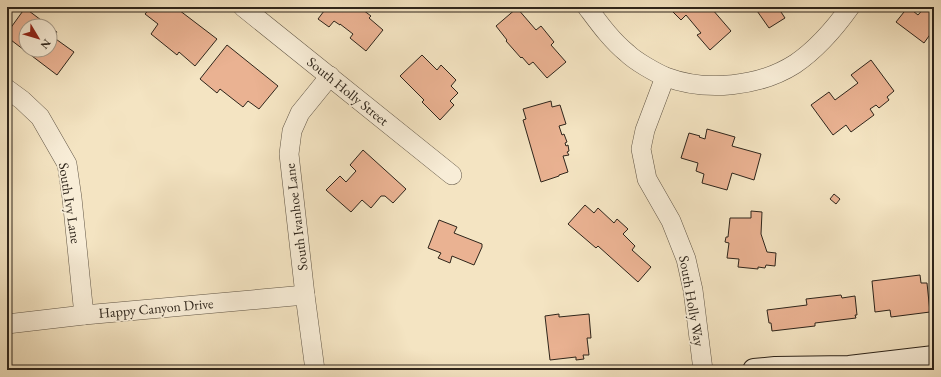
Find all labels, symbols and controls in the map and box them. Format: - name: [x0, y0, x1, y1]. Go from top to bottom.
- north arrow: [18, 18, 58, 58]
- text: N: [38, 36, 54, 52]
- street label: South Holly Street: [304, 53, 393, 130]
- street label: South Ivy Lane: [55, 161, 85, 245]
- street label: South Ivanhoe Lane: [280, 162, 312, 272]
- street label: South Holly Way: [675, 254, 709, 349]
- street label: Happy Canyon Drive: [98, 294, 215, 322]

